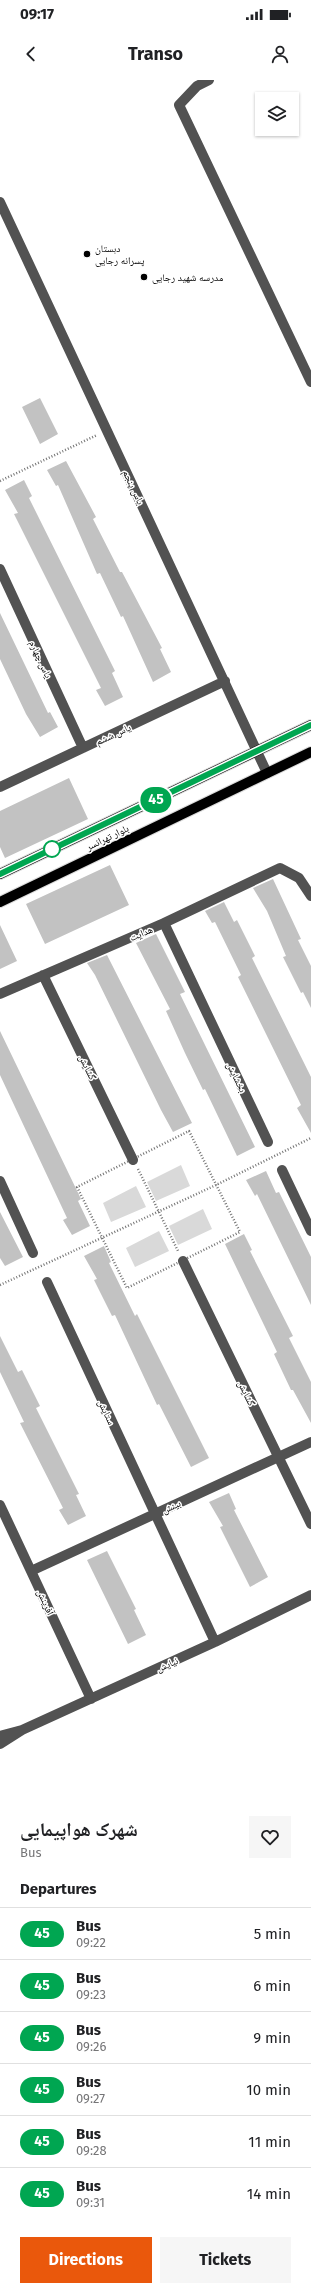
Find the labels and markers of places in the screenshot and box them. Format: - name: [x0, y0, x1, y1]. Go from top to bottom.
- place label: دبستان پسرانه رجایی: [95, 243, 144, 267]
- marker: دبستان پسرانه رجایی: [82, 249, 92, 259]
- marker: مدرسه شهید رجایی: [139, 272, 149, 282]
- place label: مدرسه شهید رجایی: [152, 272, 224, 284]
- unlabelled marker: [43, 840, 61, 858]

